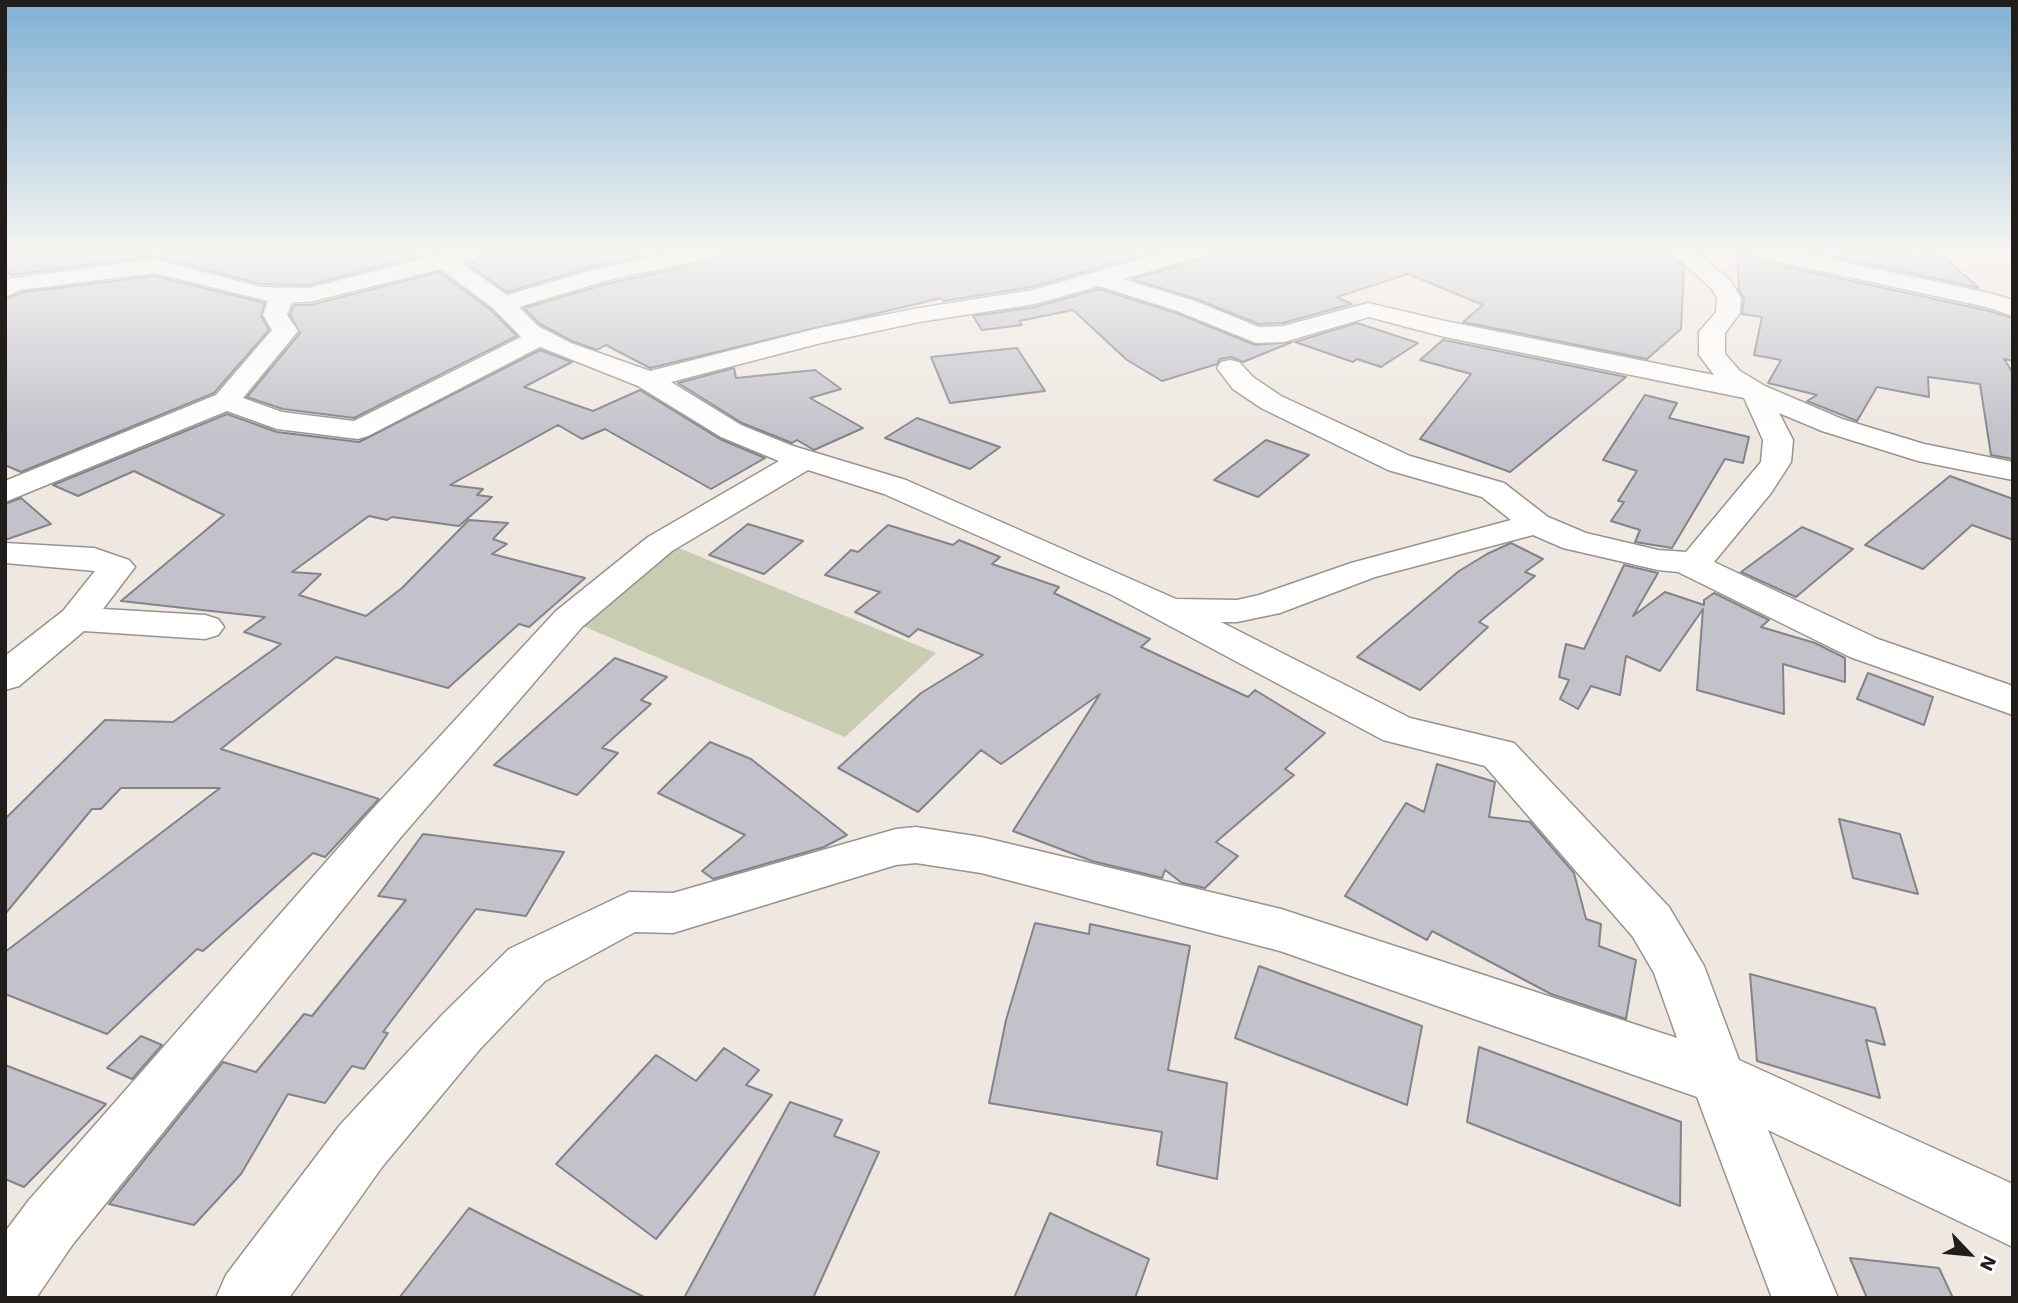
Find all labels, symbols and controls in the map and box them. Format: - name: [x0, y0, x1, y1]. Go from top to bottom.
- north arrow: [1934, 1219, 2004, 1289]
- text: N: [1975, 1252, 2002, 1275]

